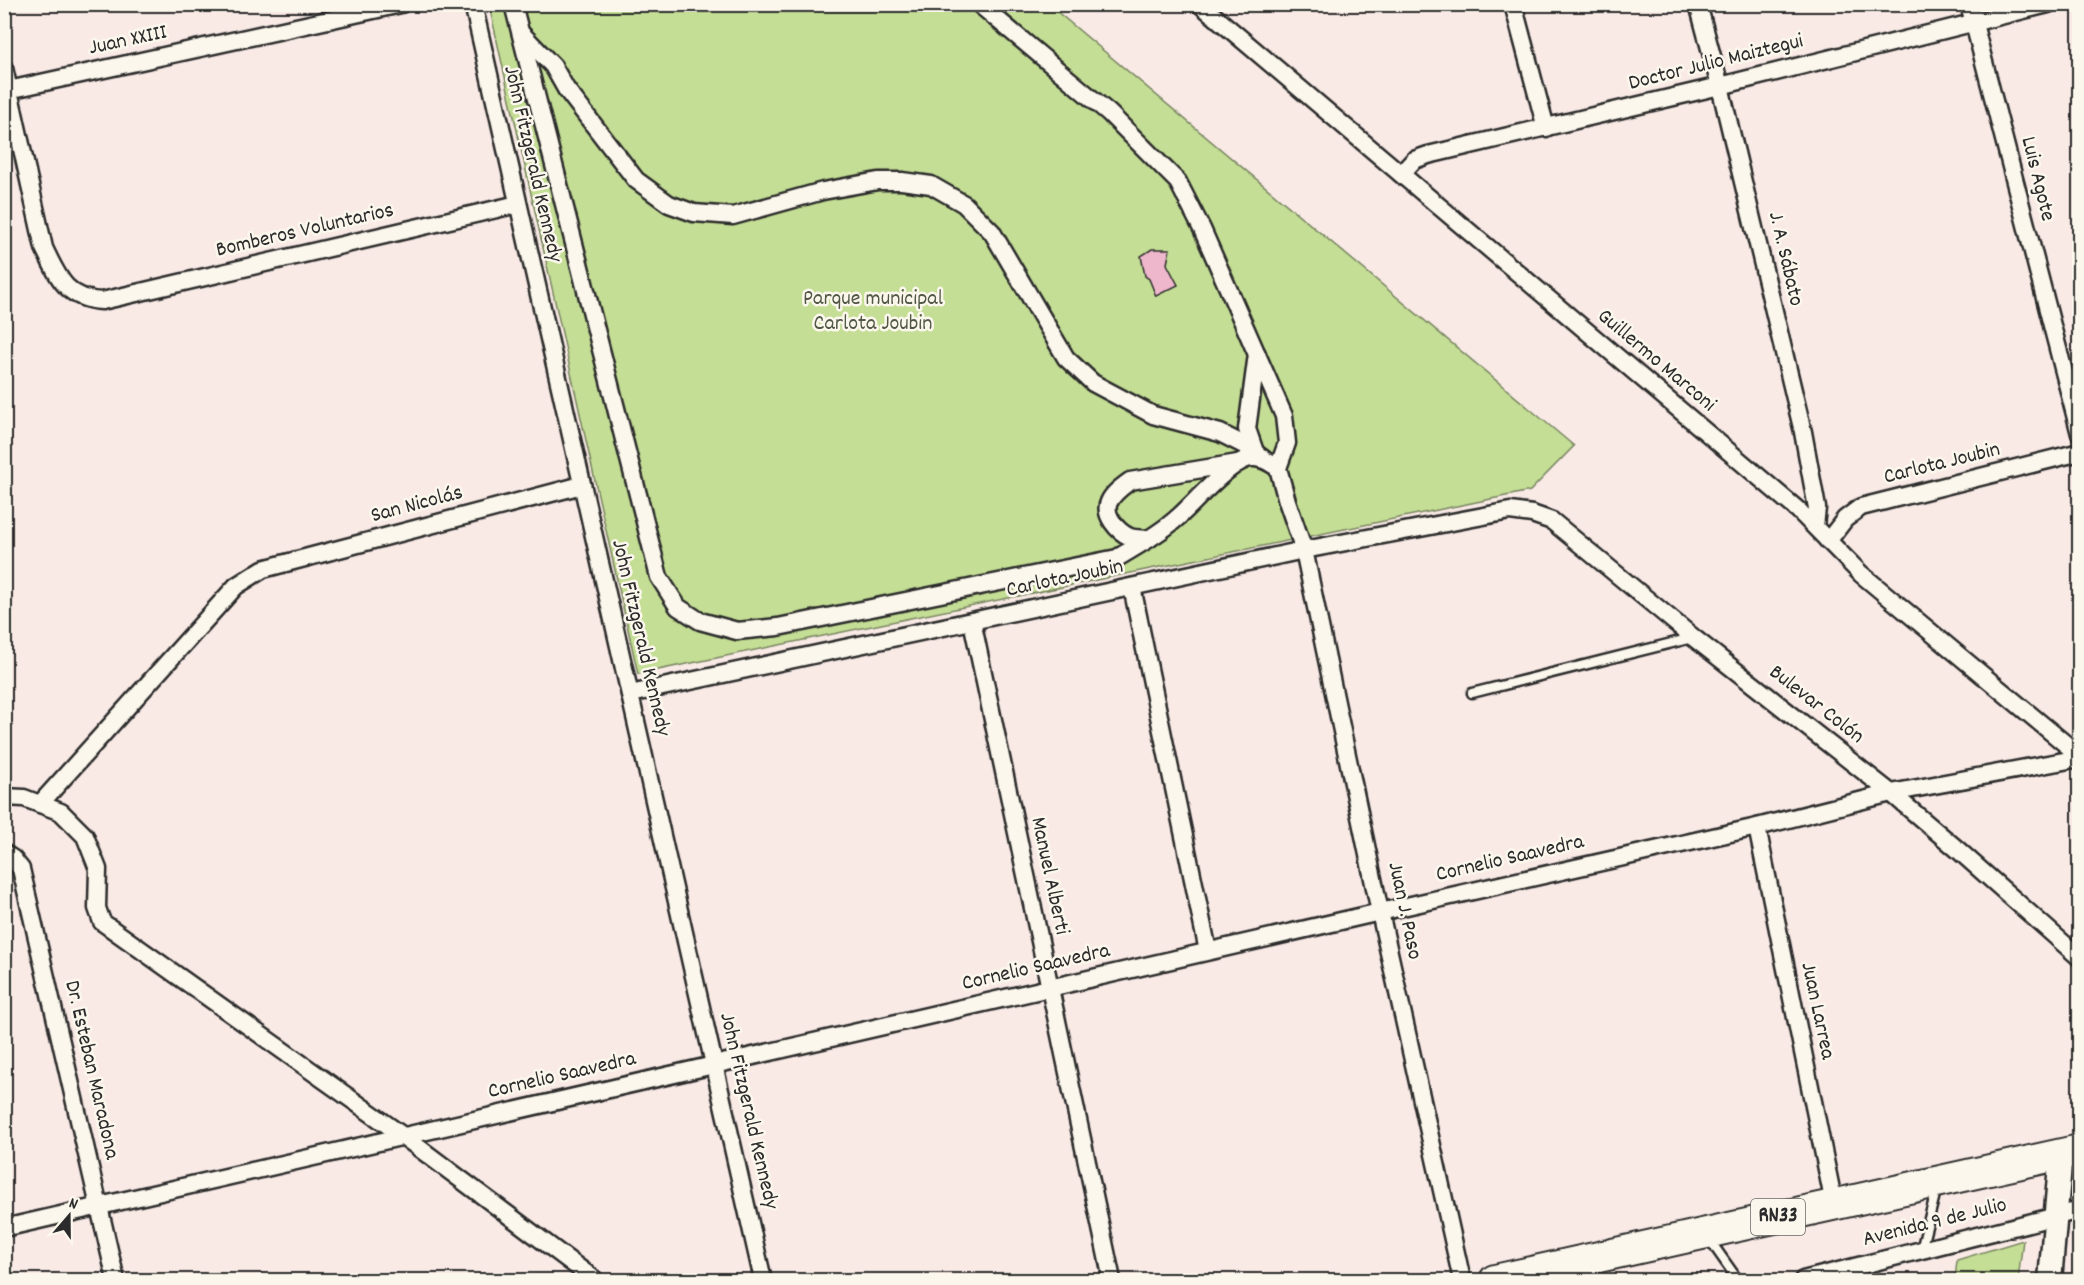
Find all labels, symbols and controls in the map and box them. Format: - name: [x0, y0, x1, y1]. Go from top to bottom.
- street label: Juan XXIII: [86, 18, 170, 64]
- street label: Doctor Julio Maiztegui: [1625, 26, 1807, 100]
- street label: John Fitzgerald Kennedy: [494, 63, 570, 266]
- street label: Luis Agote: [2012, 134, 2062, 224]
- street label: Bomberos Voluntarios: [213, 195, 397, 267]
- street label: J. A. Sábato: [1759, 209, 1811, 309]
- park label: Parque municipal Carlota Joubin: [803, 284, 943, 340]
- street label: Guillermo Marconi: [1590, 302, 1722, 420]
- street label: Carlota Joubin: [1881, 435, 2003, 493]
- street label: San Nicolás: [367, 478, 467, 532]
- street label: John Fitzgerald Kennedy: [602, 537, 678, 740]
- street label: Carlota Joubin: [1004, 551, 1126, 607]
- street label: Bulevar Colón: [1762, 658, 1870, 752]
- street label: Manuel Alberti: [1021, 814, 1077, 938]
- street label: Cornelio Saavedra: [1433, 827, 1588, 891]
- street label: Juan J. Paso: [1379, 859, 1429, 963]
- street label: Cornelio Saavedra: [959, 936, 1114, 1000]
- street label: Juan Larrea: [1792, 960, 1843, 1063]
- street label: Dr. Esteban Maradona: [55, 978, 127, 1163]
- street label: John Fitzgerald Kennedy: [710, 1010, 786, 1213]
- street label: Cornelio Saavedra: [485, 1044, 640, 1108]
- north arrow: [39, 1186, 99, 1246]
- street label: Avenida 9 de Julio: [1860, 1190, 2010, 1256]
- text: N: [66, 1192, 81, 1216]
- road number: RN33: [1751, 1199, 1805, 1235]

